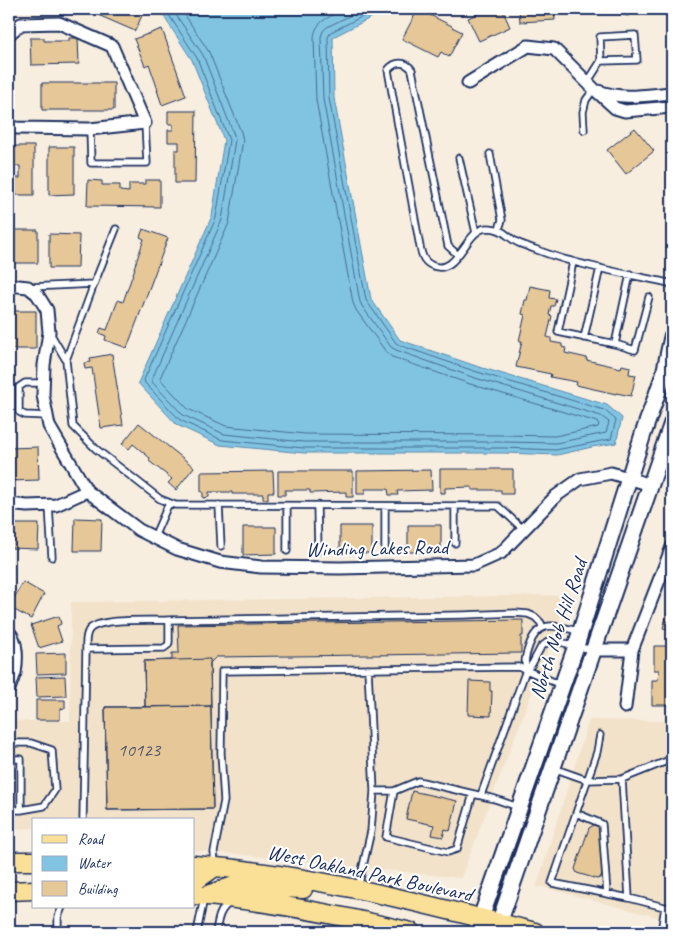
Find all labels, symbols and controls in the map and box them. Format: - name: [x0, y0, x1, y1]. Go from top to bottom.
- street label: Winding Lakes Road: [306, 534, 452, 562]
- street label: North Nob Hill Road: [523, 552, 594, 702]
- house number: 10123: [118, 738, 162, 762]
- legend: [32, 818, 195, 908]
- text: Road: [78, 830, 105, 849]
- street label: West Oakland Park Boulevard: [265, 839, 477, 908]
- text: Water: [78, 854, 112, 873]
- text: Building: [78, 880, 118, 899]

